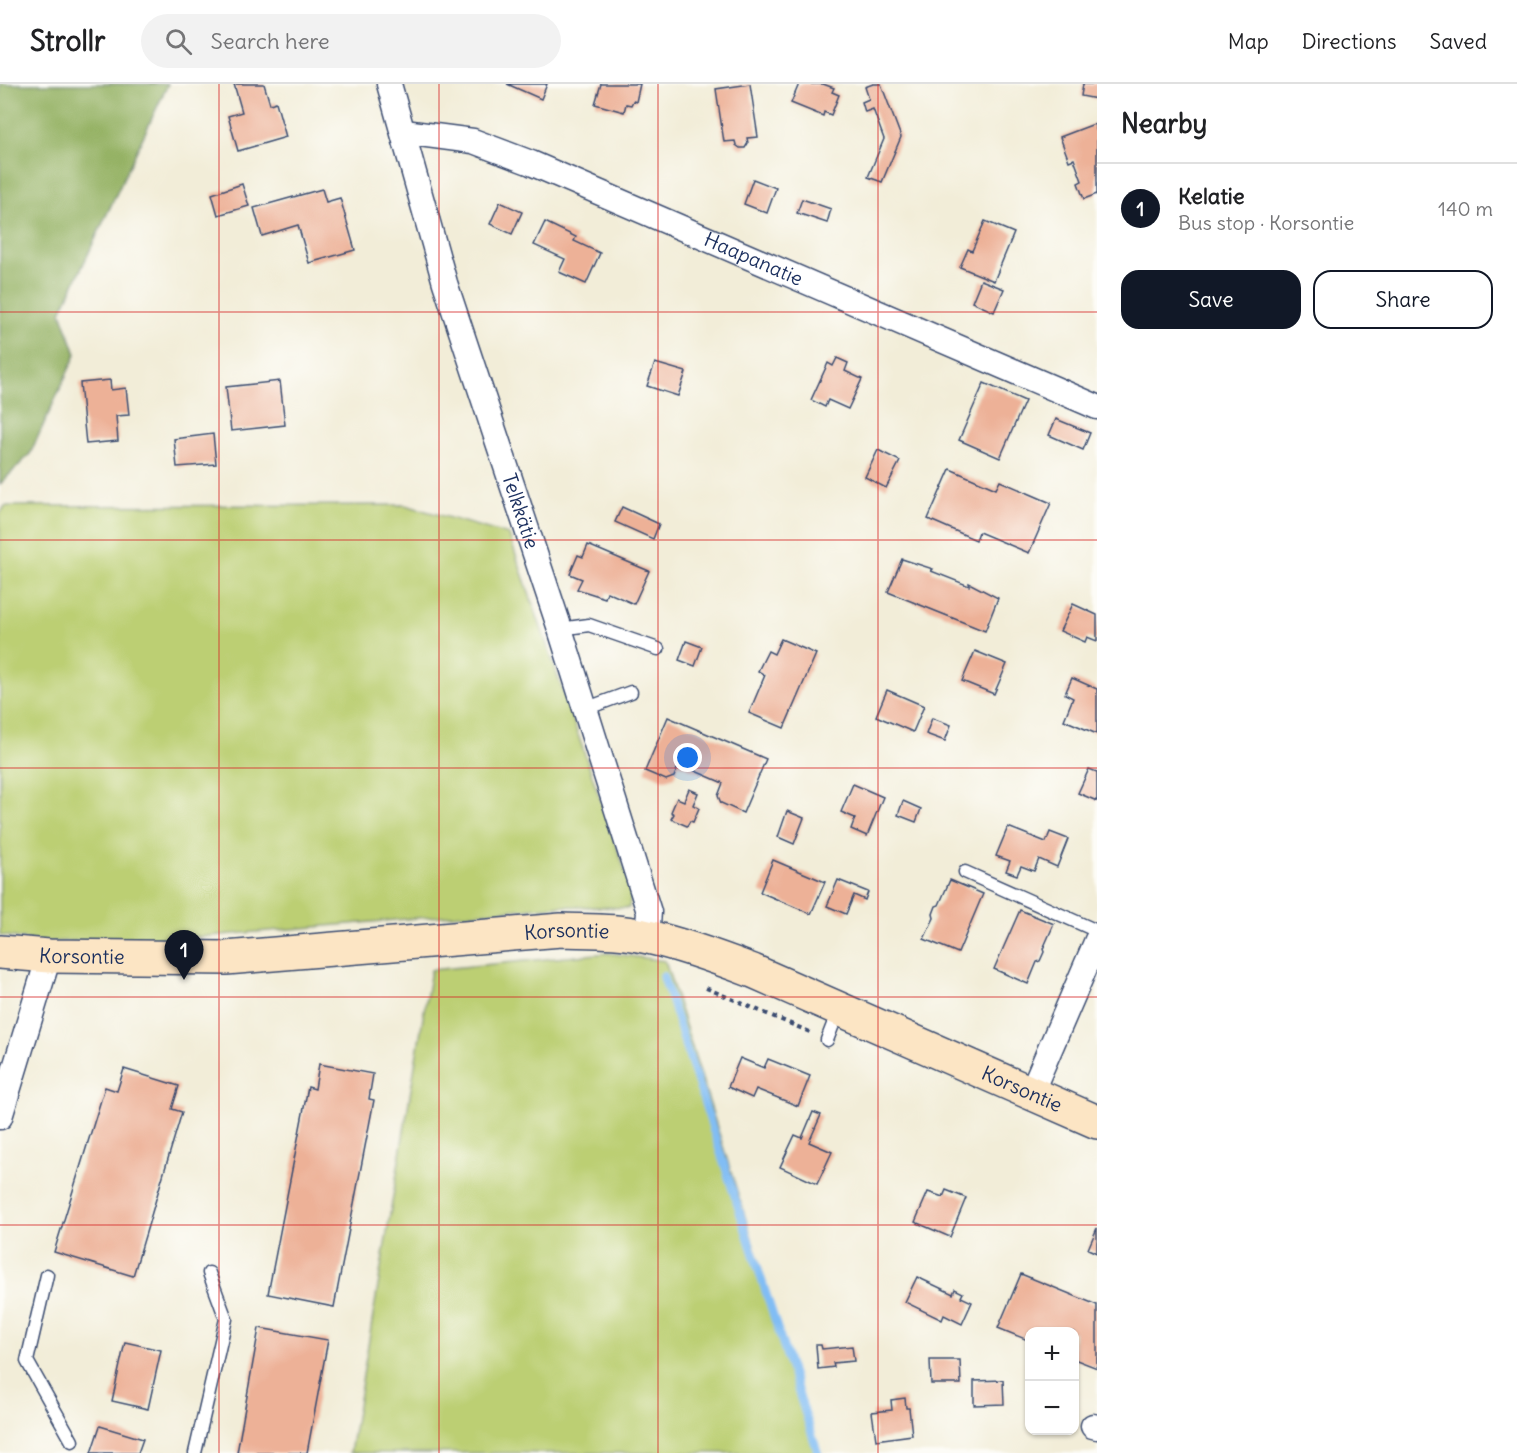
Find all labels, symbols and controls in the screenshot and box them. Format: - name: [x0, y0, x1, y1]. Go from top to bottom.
- search box: [141, 14, 561, 68]
- text: Strollr: [30, 23, 105, 59]
- icon: search: [162, 25, 195, 58]
- text: Search here: [210, 27, 330, 55]
- text: Map: [1228, 28, 1269, 55]
- text: Directions: [1302, 28, 1396, 55]
- text: Saved: [1429, 28, 1487, 55]
- text: Nearby: [1121, 107, 1207, 140]
- text: Kelatie: [1178, 182, 1245, 210]
- text: 1: [1137, 196, 1144, 221]
- text: 140 m: [1438, 196, 1493, 221]
- text: Bus stop · Korsontie: [1178, 210, 1354, 235]
- street label: Haapanatie: [701, 226, 807, 291]
- button: Save: [1121, 270, 1301, 329]
- button: Share: [1313, 270, 1493, 329]
- street label: Telkkätie: [497, 470, 545, 552]
- your location: [673, 743, 702, 772]
- street label: Korsontie: [523, 917, 610, 945]
- pin: 1: [164, 930, 204, 980]
- street label: Korsontie: [38, 942, 125, 969]
- street label: Korsontie: [978, 1060, 1066, 1117]
- map controls: [1025, 1327, 1079, 1435]
- button: +: [1025, 1327, 1079, 1381]
- button: −: [1025, 1381, 1079, 1435]

